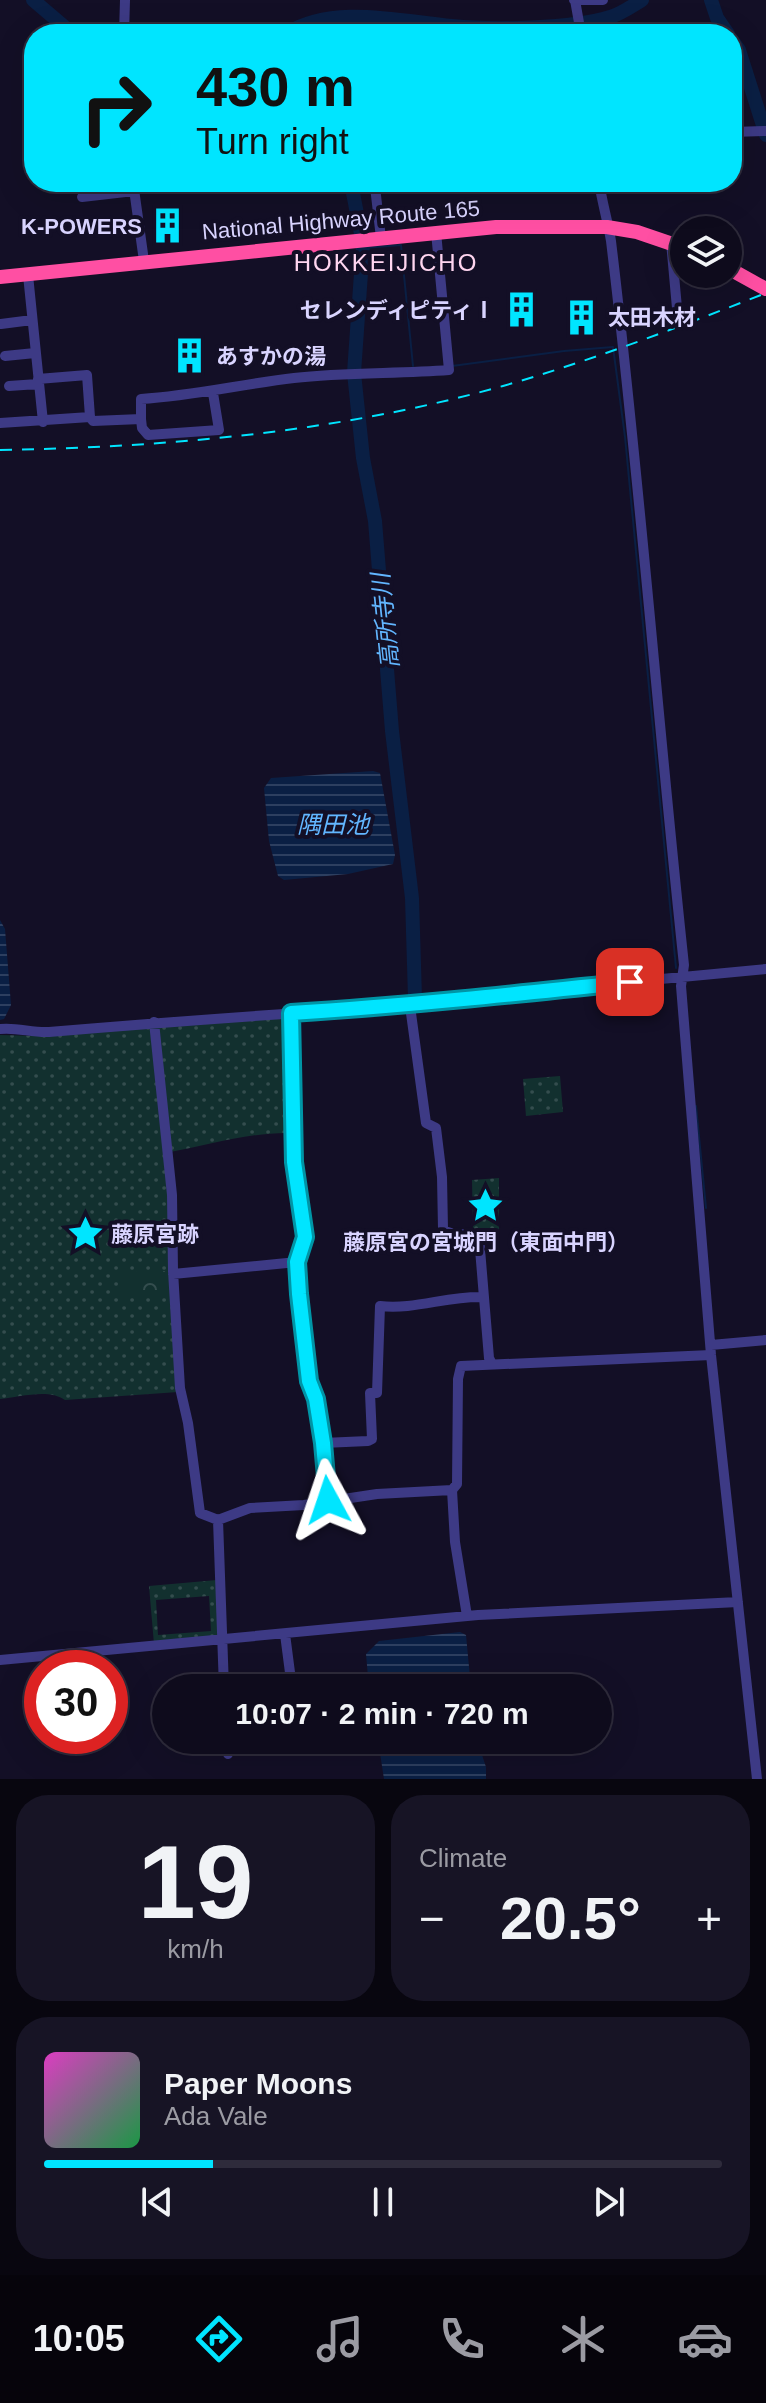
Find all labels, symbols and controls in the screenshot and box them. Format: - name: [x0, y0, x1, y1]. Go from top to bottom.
- text: 430 m: [196, 55, 355, 118]
- icon: right: [64, 56, 168, 160]
- text: Turn right: [196, 121, 349, 162]
- street label: National Highway Route 165: [201, 195, 481, 245]
- building icon: K-POWERS: [149, 207, 187, 245]
- place label: K-POWERS: [21, 214, 142, 239]
- map controls: [670, 216, 742, 288]
- button: layers: [670, 216, 742, 288]
- district label: HOKKEIJICHO: [294, 249, 478, 276]
- building icon: セレンディピティⅠ: [502, 291, 540, 329]
- place label: セレンディピティⅠ: [300, 298, 495, 323]
- building icon: 太田木材: [563, 298, 601, 336]
- place label: 太田木材: [608, 305, 696, 330]
- building icon: あすかの湯: [171, 337, 209, 375]
- place label: あすかの湯: [216, 344, 326, 369]
- water label: 高所寺川: [366, 569, 403, 670]
- water label: 隅田池: [297, 811, 371, 838]
- pin: [596, 948, 664, 1016]
- icon: arrive: [608, 960, 652, 1004]
- place icon: 藤原宮の宮城門（東面中門）: [467, 1187, 505, 1225]
- place icon: 藤原宮跡: [66, 1215, 104, 1253]
- place label: 藤原宮跡: [111, 1222, 199, 1247]
- place label: 藤原宮の宮城門（東面中門）: [343, 1230, 629, 1255]
- position arrow: [286, 1458, 370, 1542]
- speed limit sign: 30: [24, 1650, 128, 1754]
- text: 10:07 · 2 min · 720 m: [235, 1697, 529, 1730]
- text: 19: [138, 1824, 253, 1940]
- text: Climate: [419, 1843, 507, 1873]
- text: 20.5°: [500, 1885, 641, 1952]
- text: −: [419, 1894, 445, 1943]
- text: +: [696, 1894, 722, 1943]
- text: km/h: [167, 1934, 224, 1964]
- text: Paper Moons: [164, 2067, 352, 2100]
- text: Ada Vale: [164, 2101, 268, 2131]
- icon: previous: [135, 2180, 179, 2224]
- icon: pause: [361, 2180, 405, 2224]
- icon: next: [587, 2180, 631, 2224]
- icon: directions: [191, 2311, 247, 2367]
- icon: music: [312, 2311, 368, 2367]
- icon: phone: [434, 2311, 490, 2367]
- icon: climate: [555, 2311, 611, 2367]
- icon: car: [677, 2311, 733, 2367]
- text: 10:05: [33, 2318, 125, 2359]

